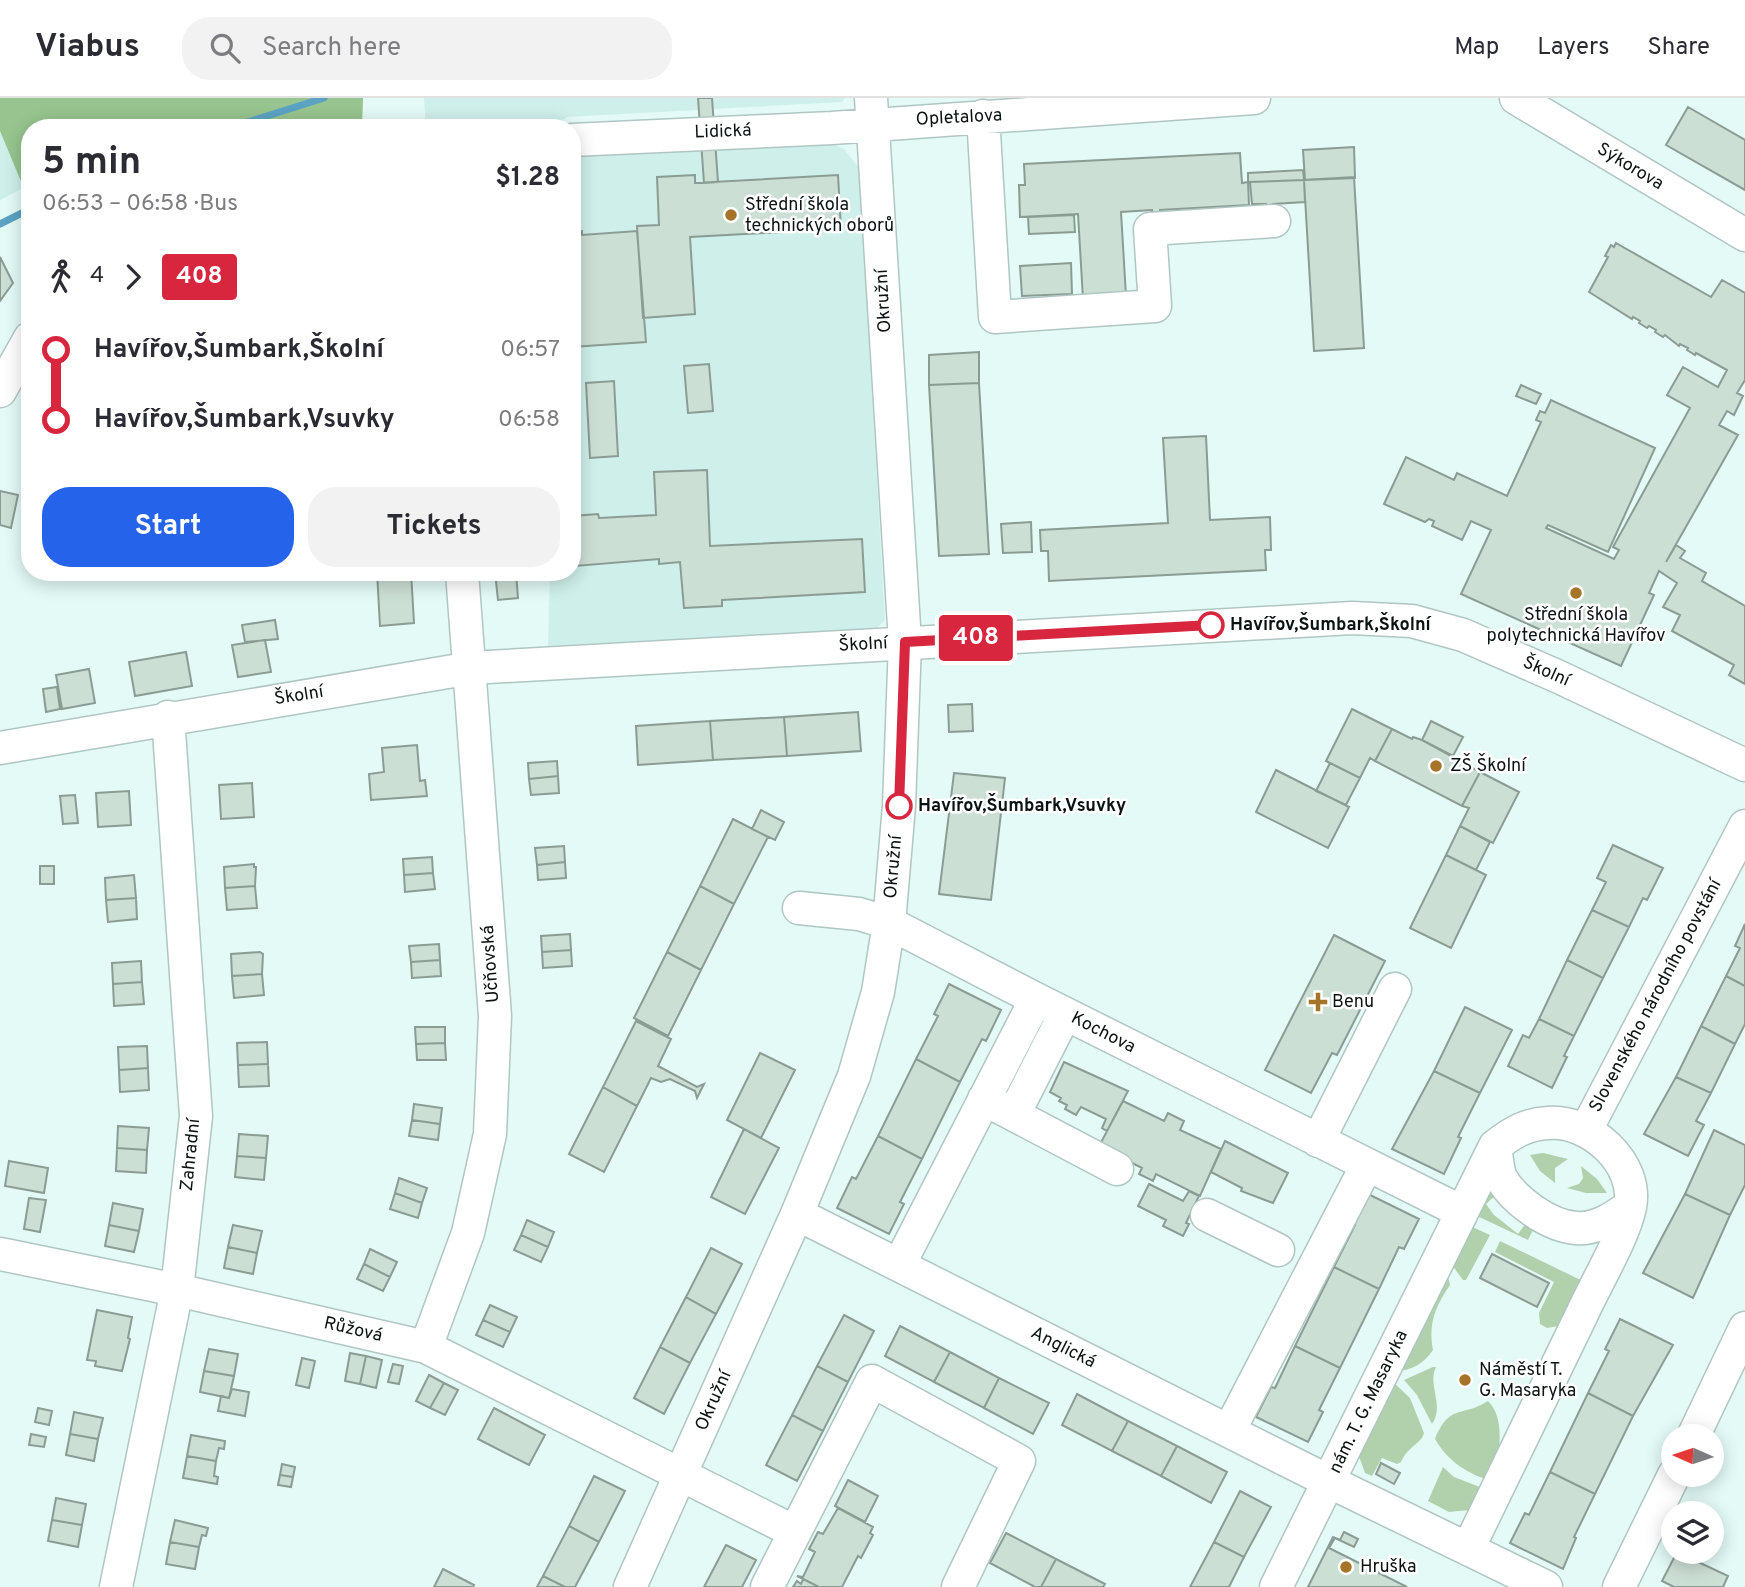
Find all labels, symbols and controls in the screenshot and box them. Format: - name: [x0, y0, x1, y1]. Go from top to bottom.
- search box: [182, 17, 672, 80]
- text: Viabus: [35, 27, 140, 69]
- icon: search: [206, 29, 244, 67]
- text: Search here: [262, 32, 401, 65]
- text: Map: [1454, 33, 1499, 63]
- text: Layers: [1537, 33, 1609, 63]
- text: Share: [1647, 33, 1710, 63]
- street label: Opletalova: [915, 104, 1003, 132]
- street label: Lidická: [694, 120, 752, 144]
- street label: Sýkorova: [1592, 138, 1668, 196]
- text: 5 min: [42, 139, 141, 188]
- text: $1.28: [495, 162, 560, 195]
- text: 06:53 – 06:58 · Bus: [42, 190, 238, 219]
- place label: Střední škola technických oborů: [745, 194, 894, 238]
- marker: Střední škola technických oborů: [723, 207, 739, 223]
- icon: walk: [42, 258, 80, 296]
- icon: forward: [114, 258, 152, 296]
- text: 4: [90, 262, 104, 291]
- text: 408: [176, 262, 223, 292]
- street label: Okružní: [871, 267, 897, 333]
- text: Havířov,Šumbark,Školní: [94, 334, 384, 367]
- text: 06:57: [500, 336, 560, 365]
- text: Havířov,Šumbark,Vsuvky: [94, 404, 395, 437]
- text: 06:58: [498, 406, 560, 435]
- button: Start: [42, 487, 294, 567]
- button: Tickets: [308, 487, 560, 567]
- marker: Střední škola polytechnická Havířov: [1568, 585, 1584, 601]
- place label: Střední škola polytechnická Havířov: [1487, 604, 1665, 648]
- marker: Havířov,Šumbark,Školní: [1198, 612, 1224, 638]
- place label: Havířov,Šumbark,Školní: [1230, 612, 1433, 637]
- line badge: 408: [936, 615, 1016, 661]
- text: 408: [953, 623, 999, 653]
- street label: Školní: [838, 630, 890, 658]
- street label: Školní: [1519, 650, 1575, 693]
- street label: Školní: [273, 679, 327, 711]
- place label: ZŠ Školní: [1450, 753, 1527, 778]
- marker: ZŠ Školní: [1428, 758, 1444, 774]
- marker: Havířov,Šumbark,Vsuvky: [886, 793, 912, 819]
- place label: Havířov,Šumbark,Vsuvky: [918, 793, 1126, 818]
- street label: Okružní: [880, 833, 908, 900]
- street label: Slovenského národního povstání: [1585, 874, 1728, 1117]
- street label: Učňovská: [477, 924, 505, 1004]
- place label: Benu: [1332, 991, 1374, 1014]
- marker: Benu: [1310, 994, 1326, 1010]
- street label: Kochova: [1067, 1007, 1139, 1059]
- street label: Zahradní: [176, 1116, 206, 1192]
- street label: Růžová: [321, 1312, 385, 1348]
- street label: Anglická: [1027, 1322, 1099, 1374]
- street label: nám. T. G. Masaryka: [1324, 1326, 1414, 1478]
- place label: Náměstí T. G. Masaryka: [1479, 1359, 1576, 1403]
- street label: Okružní: [691, 1366, 738, 1435]
- marker: Náměstí T. G. Masaryka: [1457, 1372, 1473, 1388]
- north arrow: [1661, 1424, 1724, 1488]
- map controls: [1661, 1424, 1724, 1564]
- button: layers: [1661, 1501, 1724, 1564]
- place label: Hruška: [1360, 1556, 1417, 1579]
- marker: Hruška: [1338, 1559, 1354, 1575]

